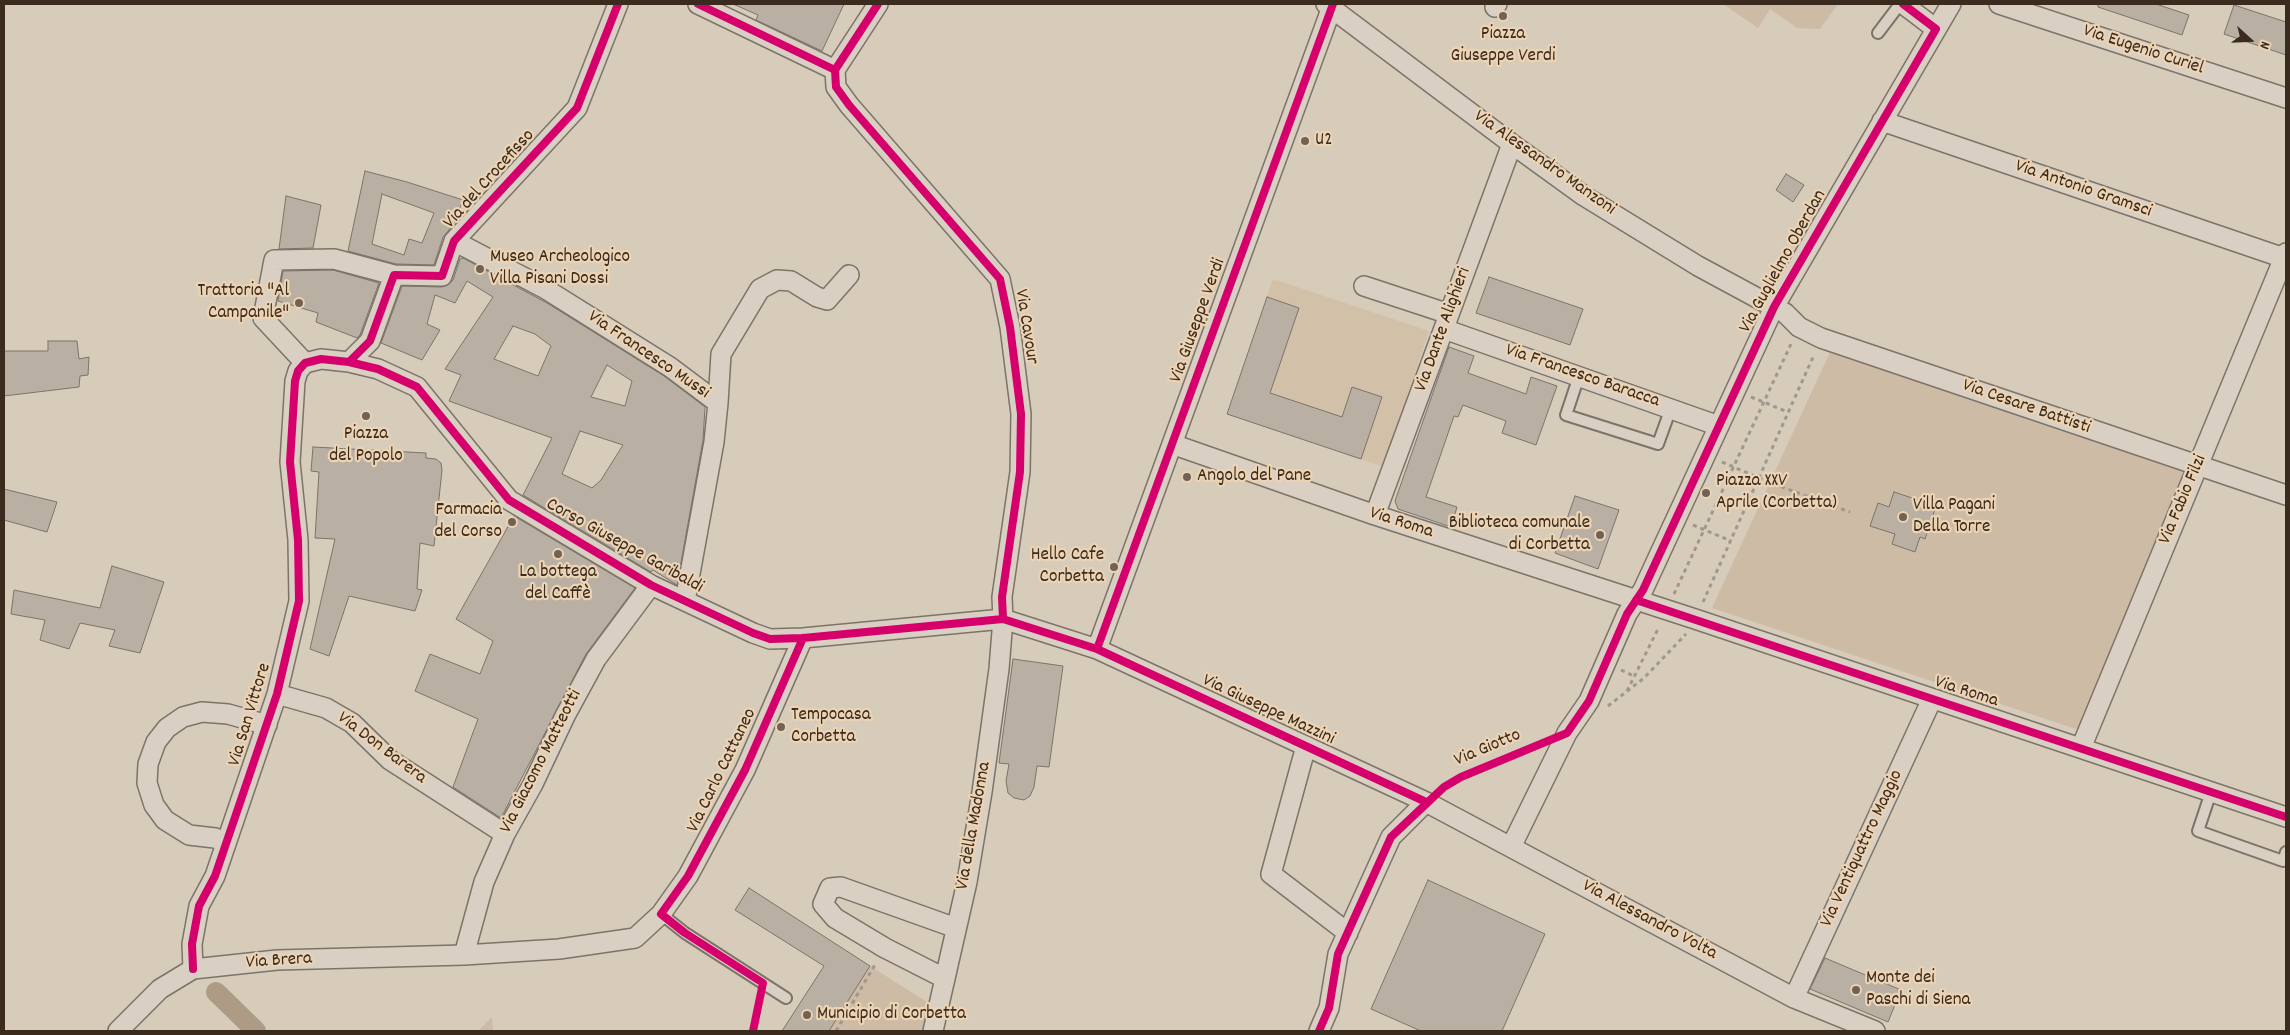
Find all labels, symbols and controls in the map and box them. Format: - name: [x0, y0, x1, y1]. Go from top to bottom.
- marker: Piazza Giuseppe Verdi: [1497, 10, 1509, 22]
- north arrow: [2225, 15, 2275, 65]
- street label: Via Eugenio Curiel: [2080, 21, 2206, 81]
- place label: Piazza Giuseppe Verdi: [1451, 24, 1555, 68]
- text: N: [2254, 38, 2275, 52]
- street label: Via Alessandro Manzoni: [1469, 106, 1619, 222]
- street label: Via del Crocefisso: [439, 126, 541, 234]
- place label: U2: [1315, 130, 1332, 152]
- marker: U2: [1299, 135, 1311, 147]
- street label: Via Antonio Gramsci: [2012, 156, 2154, 224]
- street label: Via Guglielmo Oberdan: [1735, 187, 1833, 337]
- place label: Museo Archeologico Villa Pisani Dossi: [490, 247, 630, 291]
- street label: Via Giuseppe Verdi: [1166, 256, 1232, 386]
- marker: Museo Archeologico Villa Pisani Dossi: [474, 263, 486, 275]
- street label: Via Dante Alighieri: [1411, 265, 1477, 395]
- place label: Trattoria "Al Campanile": [198, 281, 289, 325]
- street label: Via Cavour: [1008, 288, 1042, 366]
- marker: Trattoria "Al Campanile": [293, 297, 305, 309]
- street label: Via Francesco Mussi: [583, 307, 713, 405]
- street label: Via Francesco Baracca: [1502, 340, 1662, 414]
- street label: Via Cesare Battisti: [1959, 375, 2093, 441]
- marker: Piazza del Popolo: [360, 410, 372, 422]
- place label: Piazza del Popolo: [329, 424, 403, 468]
- street label: Via Fabio Filzi: [2155, 452, 2213, 548]
- place label: Angolo del Pane: [1197, 466, 1311, 488]
- marker: Angolo del Pane: [1181, 471, 1193, 483]
- place label: Piazza XXV Aprile (Corbetta): [1716, 471, 1837, 515]
- marker: Piazza XXV Aprile (Corbetta): [1700, 487, 1712, 499]
- street label: Corso Giuseppe Garibaldi: [541, 494, 707, 600]
- place label: Villa Pagani Della Torre: [1913, 495, 1995, 539]
- place label: Farmacia del Corso: [435, 500, 502, 544]
- street label: Via Roma: [1366, 503, 1436, 545]
- marker: Villa Pagani Della Torre: [1897, 511, 1909, 523]
- place label: Biblioteca comunale di Corbetta: [1449, 513, 1590, 557]
- marker: Farmacia del Corso: [506, 516, 518, 528]
- marker: Biblioteca comunale di Corbetta: [1594, 529, 1606, 541]
- place label: Hello Cafe Corbetta: [1031, 545, 1104, 589]
- marker: La bottega del Caffè: [552, 548, 564, 560]
- marker: Hello Cafe Corbetta: [1108, 561, 1120, 573]
- place label: La bottega del Caffè: [519, 562, 597, 606]
- street label: Via San Vittore: [224, 661, 278, 769]
- street label: Via Giuseppe Mazzini: [1198, 670, 1338, 752]
- street label: Via Roma: [1931, 672, 2001, 714]
- street label: Via Giacomo Matteotti: [496, 686, 588, 838]
- street label: Via Carlo Cattaneo: [683, 705, 763, 837]
- place label: Tempocasa Corbetta: [791, 705, 871, 749]
- street label: Via Don Barera: [332, 708, 430, 790]
- marker: Tempocasa Corbetta: [775, 721, 787, 733]
- street label: Via Giotto: [1451, 725, 1525, 773]
- street label: Via della Madonna: [953, 760, 997, 892]
- street label: Via Ventiquattro Maggio: [1817, 767, 1909, 931]
- street label: Via Alessandro Volta: [1578, 876, 1720, 966]
- street label: Via Brera: [245, 948, 313, 976]
- place label: Monte dei Paschi di Siena: [1866, 968, 1970, 1012]
- marker: Monte dei Paschi di Siena: [1850, 984, 1862, 996]
- place label: Municipio di Corbetta: [817, 1004, 966, 1026]
- marker: Municipio di Corbetta: [801, 1009, 813, 1021]

